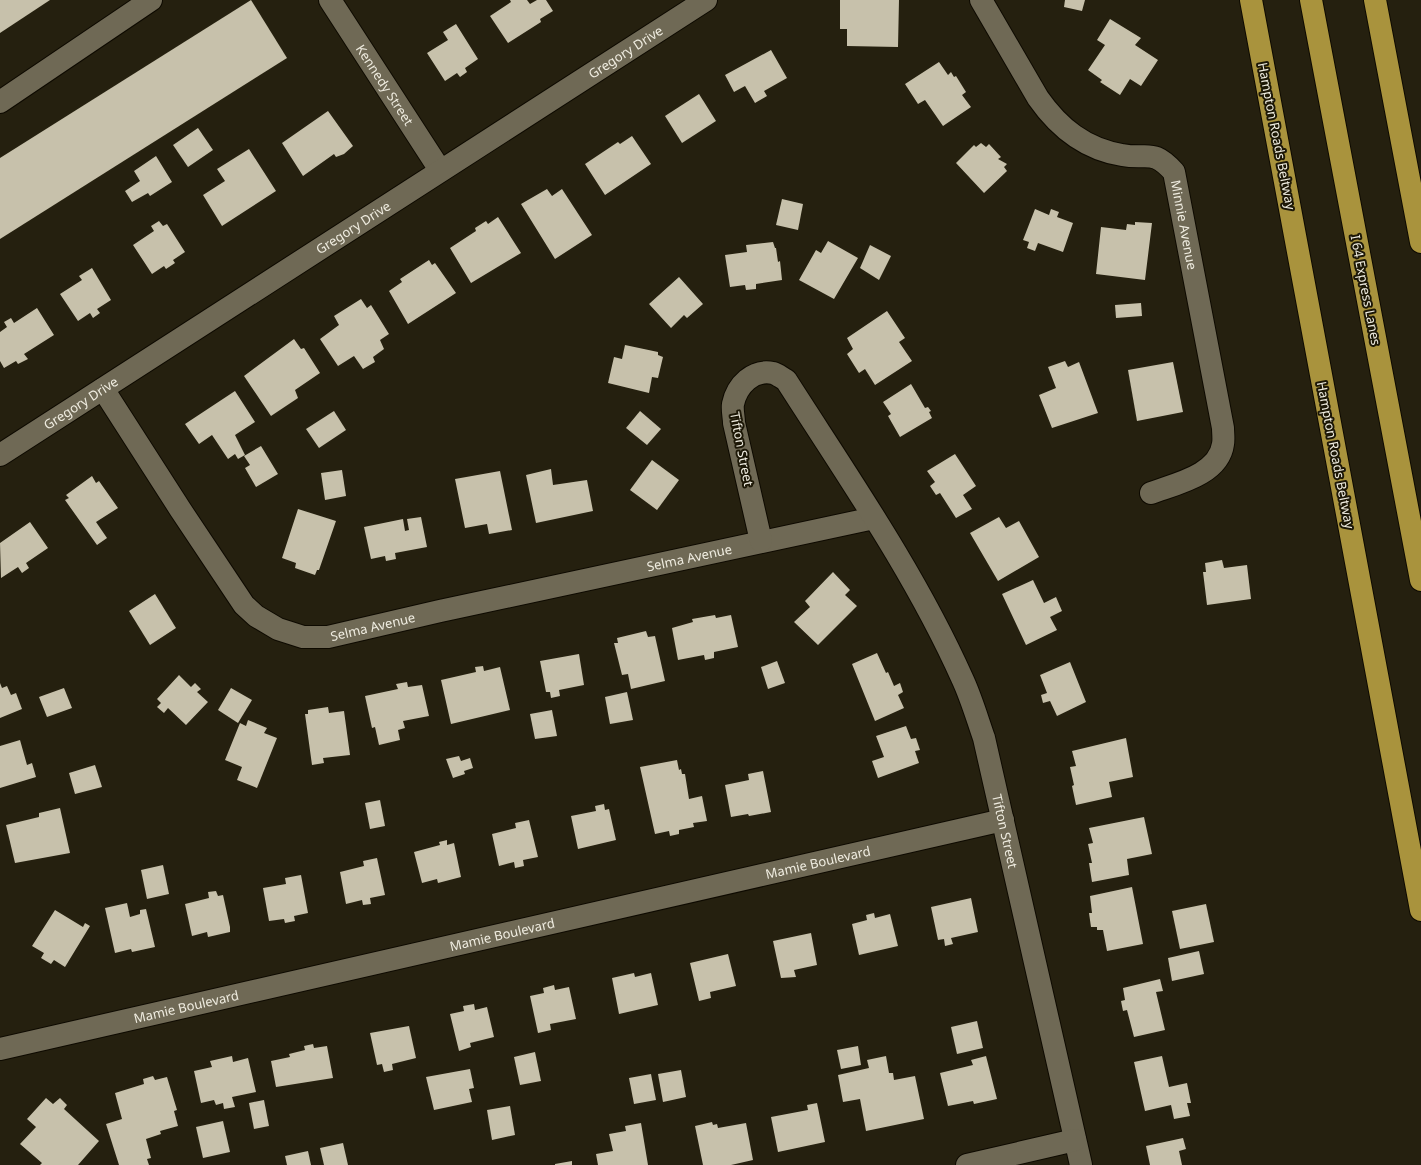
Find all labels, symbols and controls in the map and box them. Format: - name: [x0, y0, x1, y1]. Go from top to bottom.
- street label: Gregory Drive: [585, 21, 666, 83]
- street label: Kennedy Street: [352, 41, 418, 129]
- street label: Hampton Roads Beltway: [1254, 61, 1300, 212]
- street label: Minnie Avenue: [1167, 178, 1202, 271]
- street label: Gregory Drive: [312, 197, 394, 258]
- street label: I 64 Express Lanes: [1346, 233, 1386, 347]
- street label: Gregory Drive: [40, 372, 121, 434]
- street label: Hampton Roads Beltway: [1313, 380, 1359, 531]
- street label: Tifton Street: [726, 410, 758, 488]
- street label: Selma Avenue: [645, 540, 733, 575]
- street label: Selma Avenue: [329, 608, 417, 645]
- street label: Tifton Street: [988, 792, 1022, 870]
- street label: Mamie Boulevard: [764, 842, 872, 883]
- street label: Mamie Boulevard: [448, 914, 556, 955]
- street label: Mamie Boulevard: [132, 986, 240, 1027]

